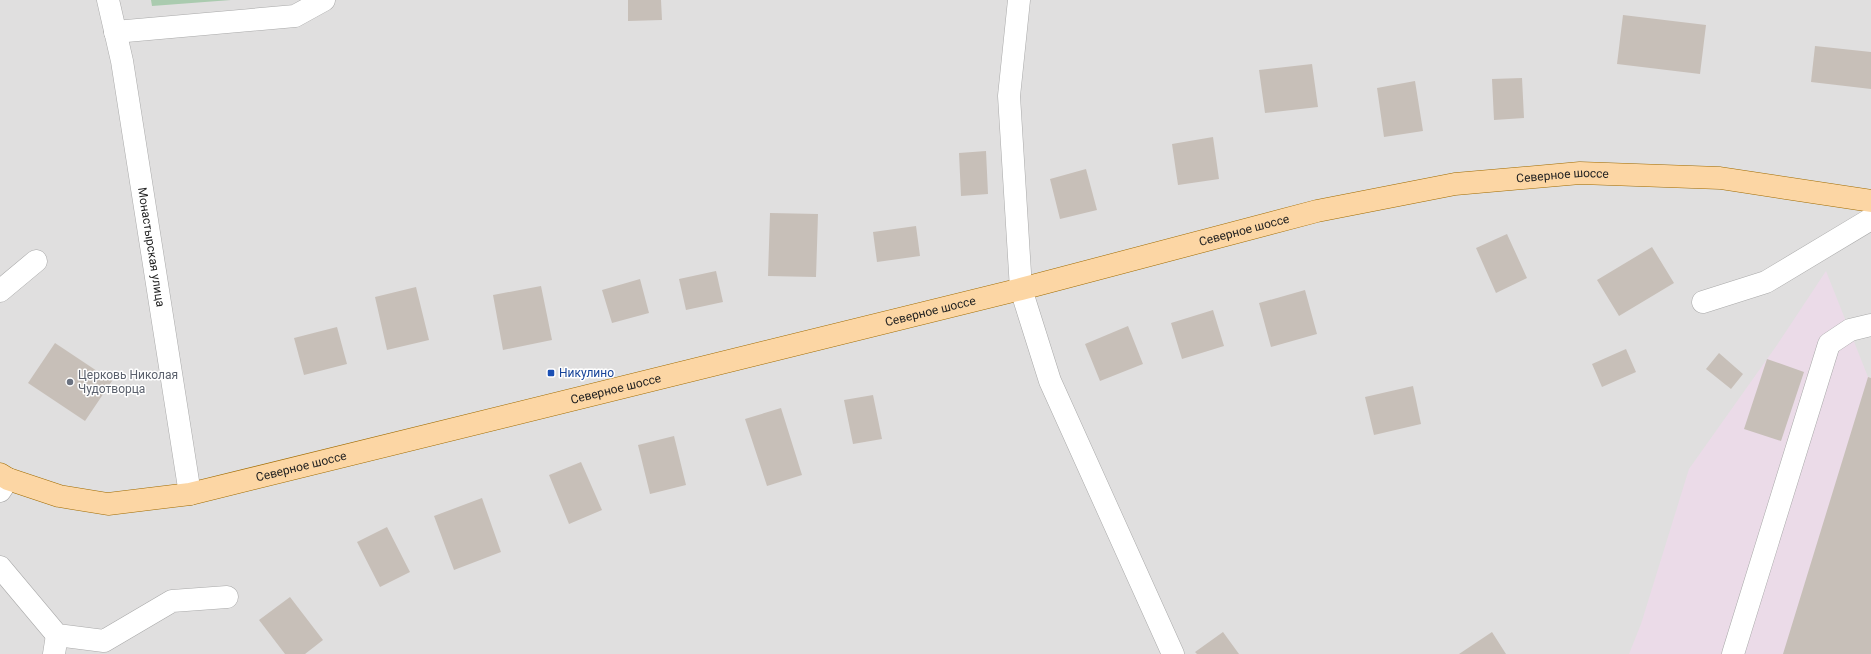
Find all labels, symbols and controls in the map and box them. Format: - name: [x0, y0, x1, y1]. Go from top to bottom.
- street label: Северное шоссе: [1516, 166, 1609, 186]
- street label: Монастырская улица: [135, 186, 168, 308]
- street label: Северное шоссе: [1197, 212, 1291, 249]
- street label: Северное шоссе: [884, 293, 977, 329]
- place label: Никулино: [559, 366, 614, 380]
- place label: Церковь Николая Чудотворца: [78, 368, 178, 396]
- marker: Никулино: [546, 368, 556, 378]
- street label: Северное шоссе: [569, 371, 663, 407]
- marker: Церковь Николая Чудотворца: [65, 377, 75, 387]
- street label: Северное шоссе: [254, 449, 348, 484]

